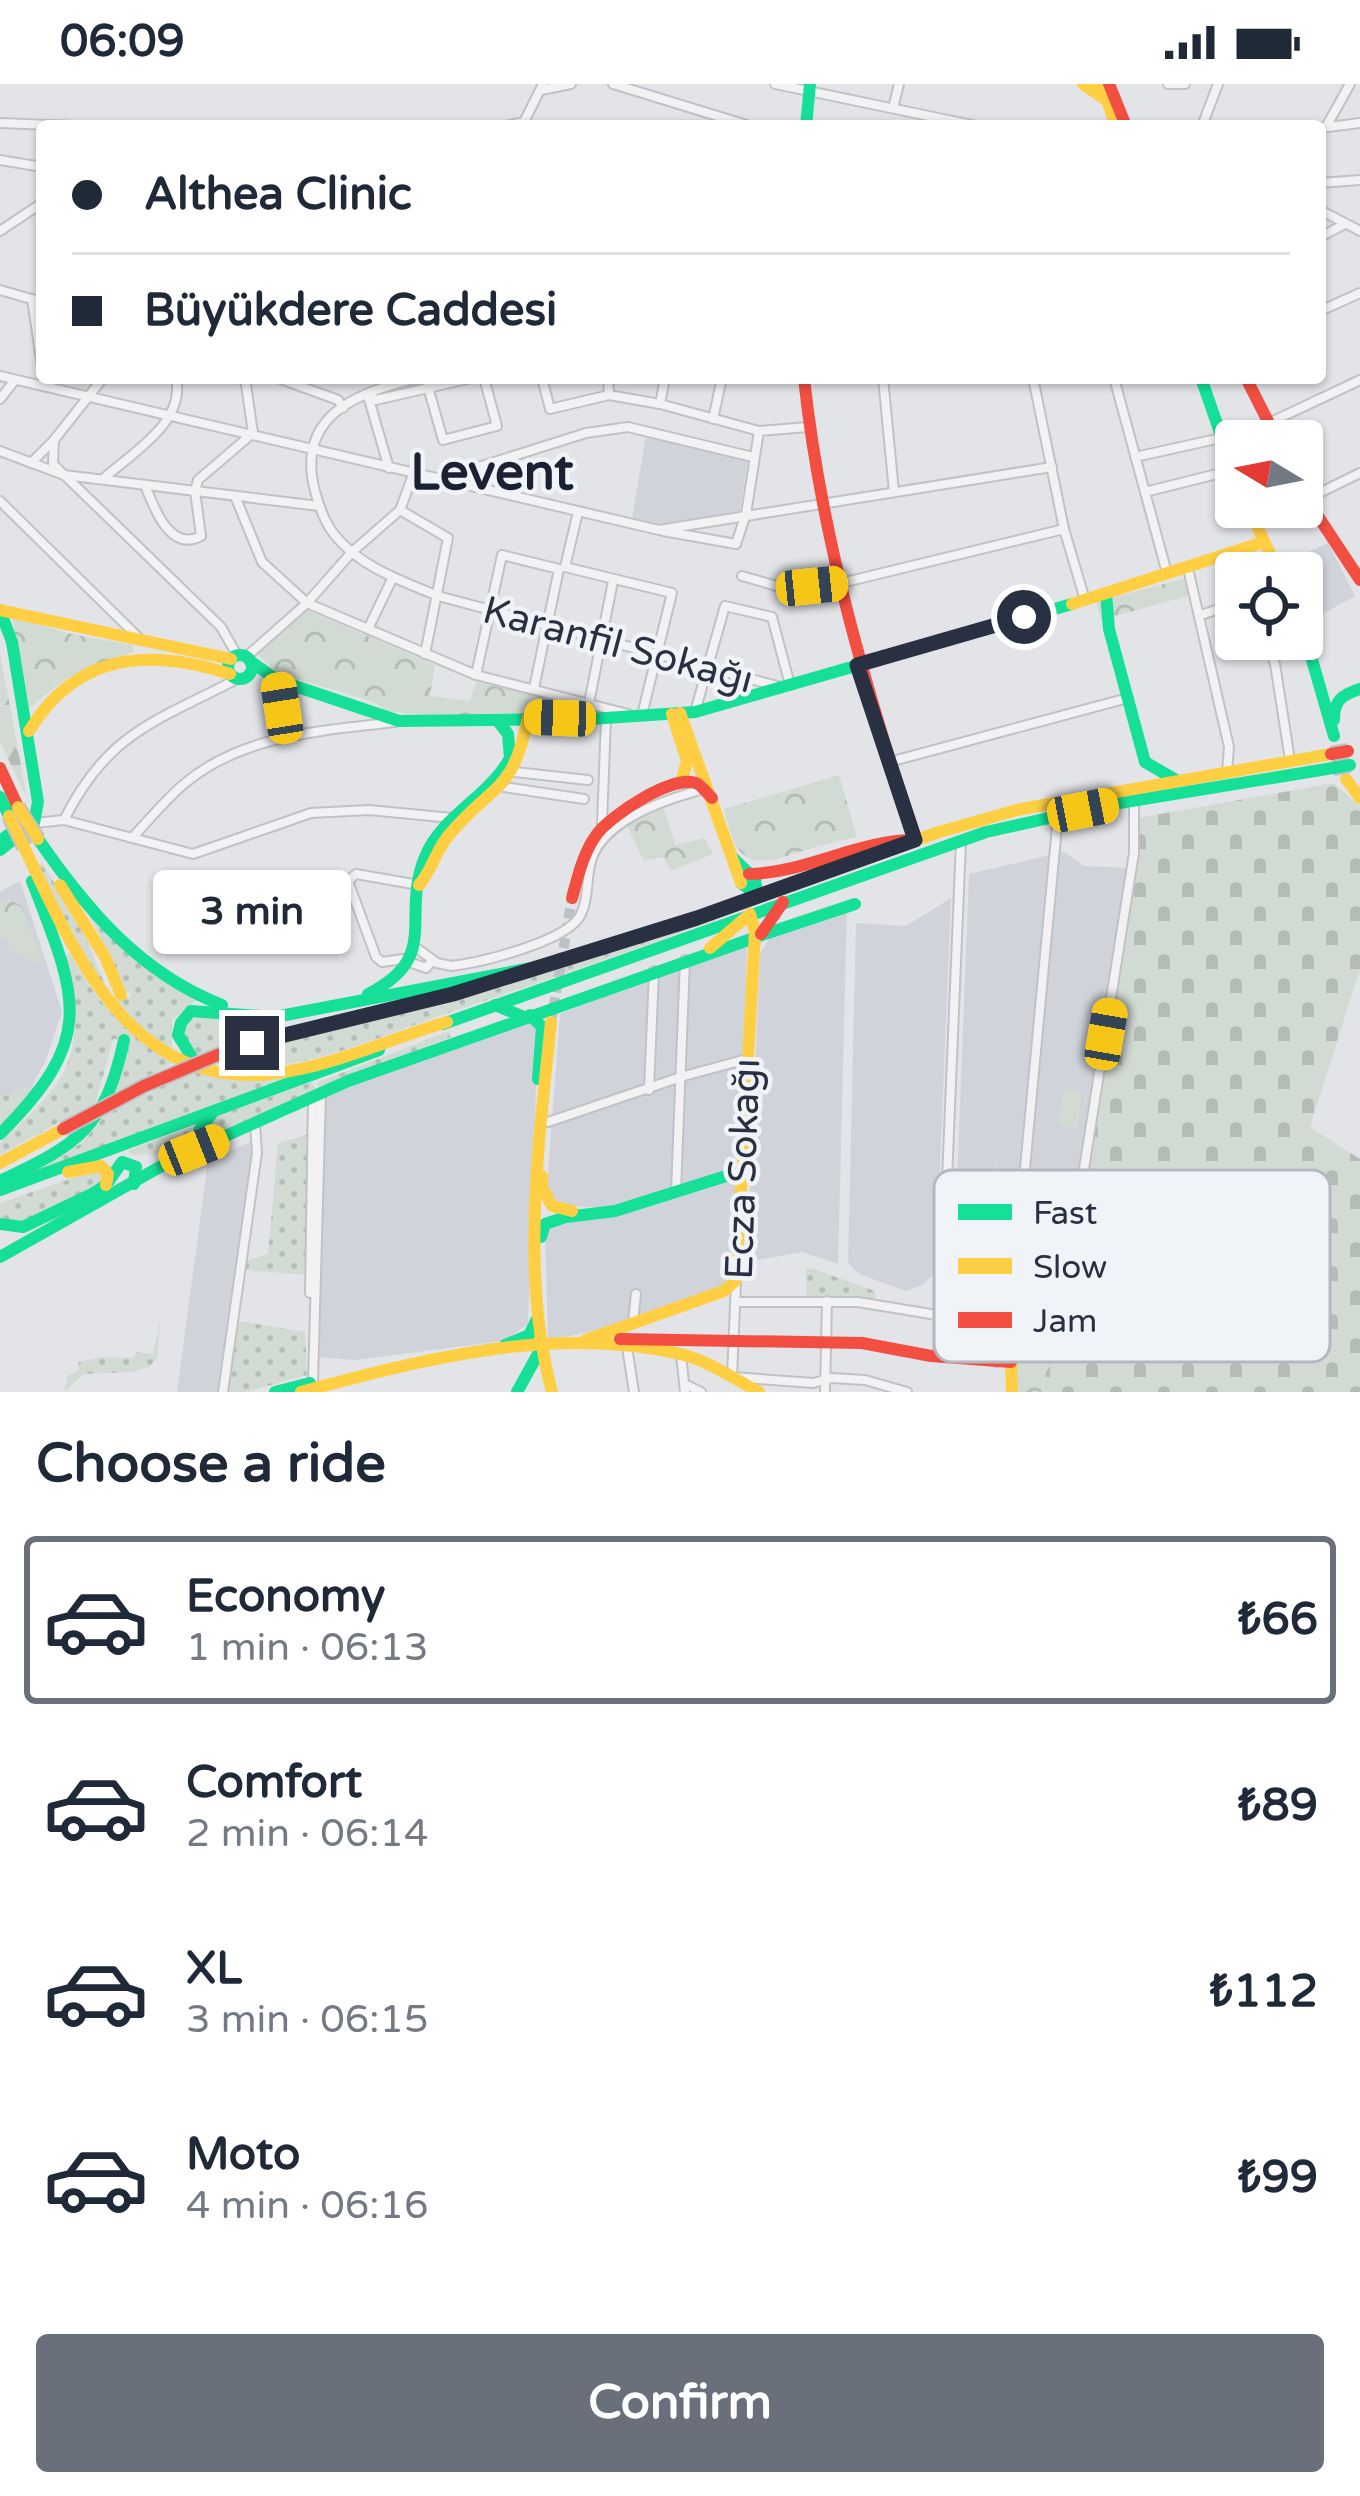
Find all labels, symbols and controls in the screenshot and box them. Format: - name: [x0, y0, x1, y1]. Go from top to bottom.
- text: 06:09: [60, 15, 185, 69]
- text: Althea Clinic: [144, 168, 412, 222]
- text: Büyükdere Caddesi: [144, 284, 557, 338]
- north arrow: [1215, 420, 1323, 528]
- map controls: [1215, 420, 1323, 660]
- district label: Levent: [410, 442, 574, 504]
- button: locate: [1215, 552, 1323, 660]
- car: [774, 564, 850, 608]
- street label: Karanfil Sokağı: [478, 586, 758, 704]
- route start: [997, 590, 1051, 644]
- car: [259, 670, 305, 746]
- car: [523, 699, 597, 737]
- car: [1044, 785, 1122, 835]
- callout: 3 min: [153, 869, 351, 953]
- text: 3 min: [200, 888, 304, 935]
- car: [1082, 995, 1130, 1073]
- route end: [225, 1016, 279, 1070]
- street label: Ecza Sokağı: [716, 1058, 770, 1280]
- car: [154, 1120, 234, 1180]
- legend: [934, 1170, 1330, 1362]
- text: Fast: [1033, 1194, 1097, 1233]
- text: Slow: [1033, 1248, 1107, 1287]
- text: Jam: [1033, 1302, 1097, 1341]
- text: Choose a ride: [36, 1431, 386, 1496]
- icon: car: [42, 1566, 150, 1674]
- text: Economy: [186, 1570, 385, 1624]
- text: ₺66: [1238, 1593, 1318, 1647]
- text: 1 min · 06:13: [186, 1624, 428, 1671]
- icon: car: [42, 1752, 150, 1860]
- text: Comfort: [186, 1756, 362, 1810]
- text: ₺89: [1238, 1779, 1318, 1833]
- text: 2 min · 06:14: [186, 1810, 428, 1857]
- icon: car: [42, 1938, 150, 2046]
- text: XL: [186, 1942, 242, 1996]
- text: ₺112: [1209, 1965, 1318, 2019]
- text: 3 min · 06:15: [186, 1996, 428, 2043]
- icon: car: [42, 2124, 150, 2232]
- text: Moto: [186, 2128, 300, 2182]
- text: ₺99: [1238, 2151, 1318, 2205]
- text: 4 min · 06:16: [186, 2182, 428, 2229]
- button: Confirm: [36, 2334, 1324, 2472]

